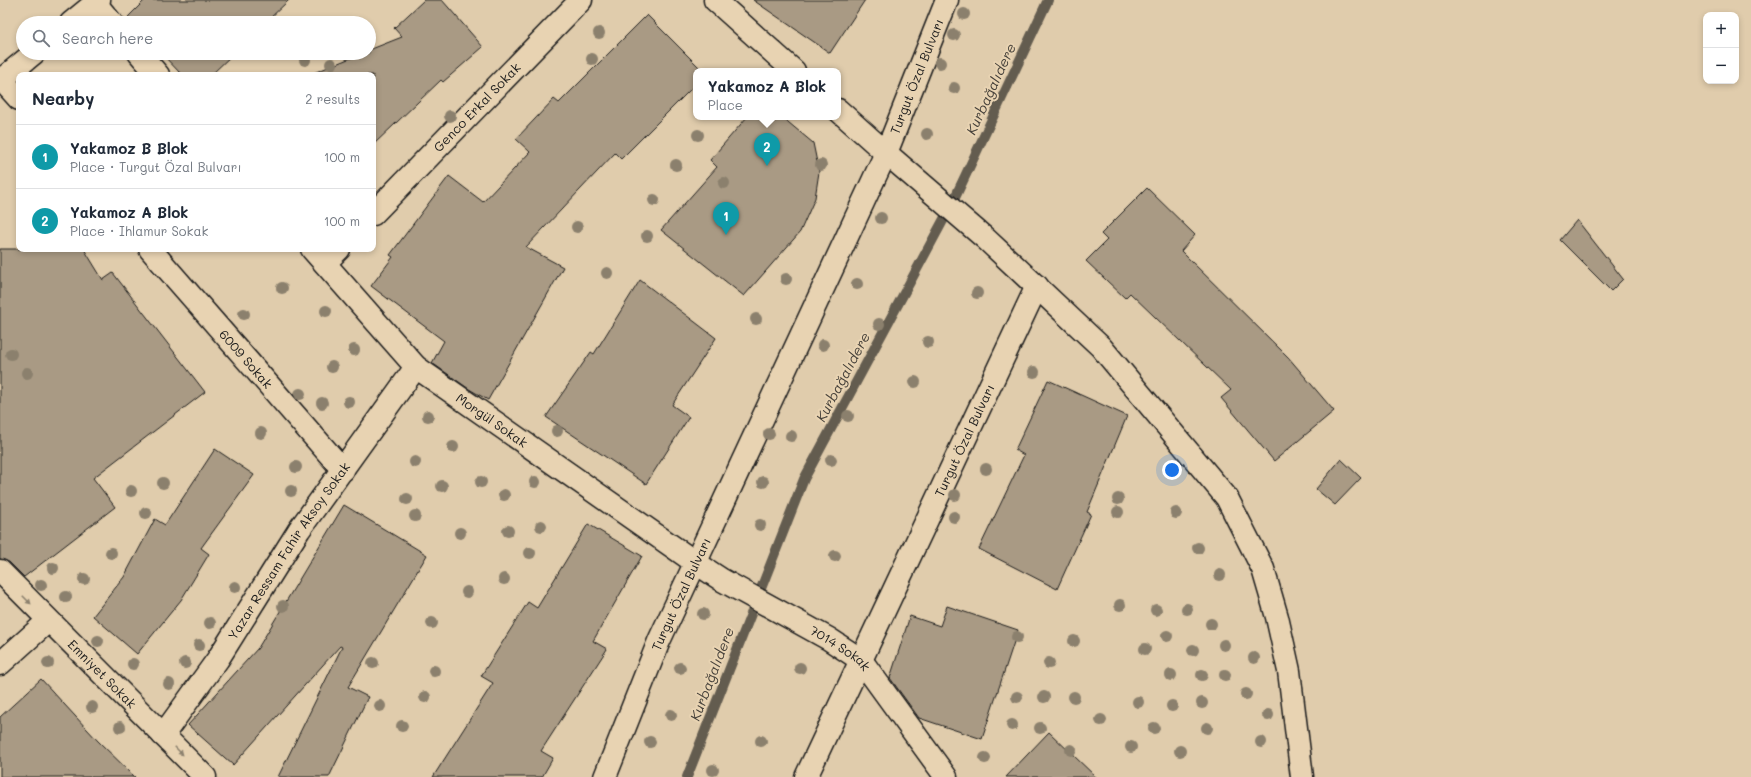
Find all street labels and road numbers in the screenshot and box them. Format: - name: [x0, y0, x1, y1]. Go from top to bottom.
- street label: Turgut Özal Bulvarı: [885, 16, 947, 136]
- street label: Genco Erkal Sokak: [429, 59, 524, 155]
- street label: 6009 Sokak: [216, 326, 277, 392]
- street label: Turgut Özal Bulvarı: [930, 381, 998, 499]
- street label: Morgül Sokak: [453, 389, 531, 451]
- street label: Yazar Ressam Fahir Aksoy Sokak: [223, 458, 353, 643]
- street label: Turgut Özal Bulvarı: [647, 535, 714, 653]
- street label: 7014 Sokak: [807, 621, 875, 674]
- street label: Emniyet Sokak: [65, 635, 141, 712]

